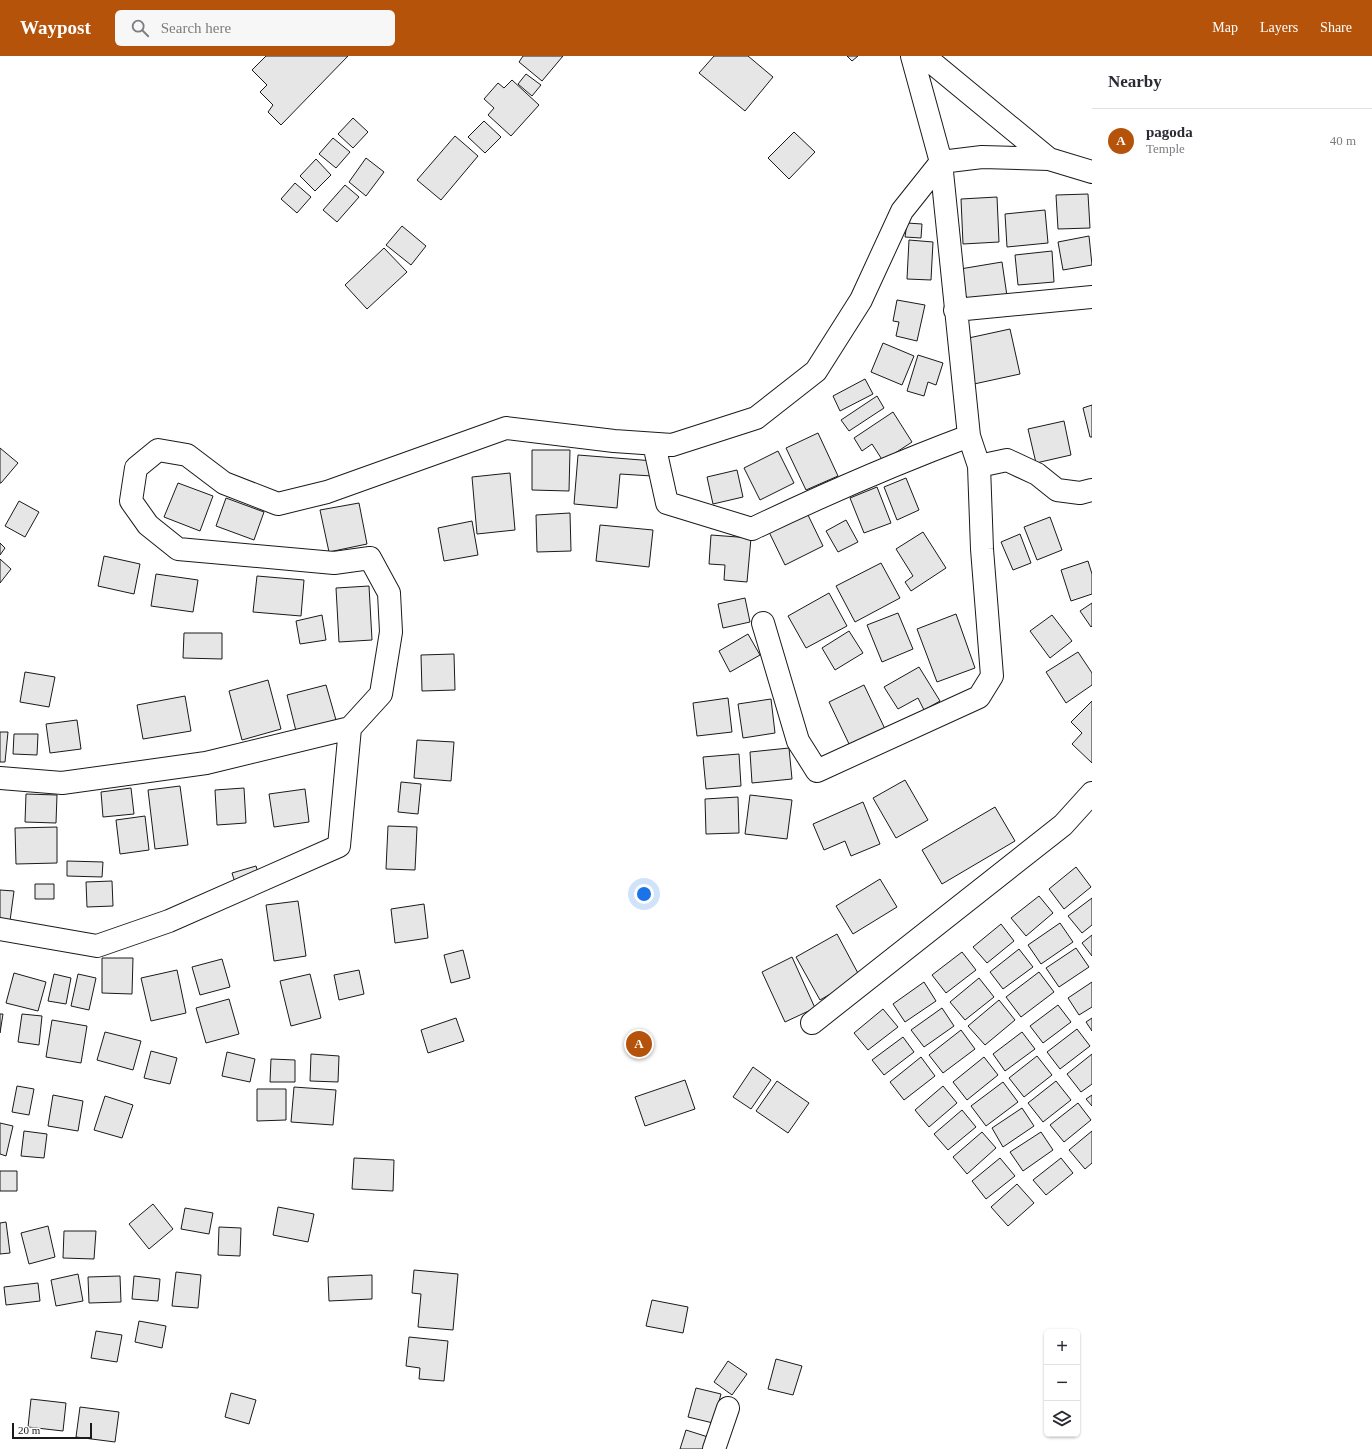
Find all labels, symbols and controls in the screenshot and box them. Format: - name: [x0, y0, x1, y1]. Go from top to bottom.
- search box: [115, 10, 395, 46]
- text: Waypost: [20, 17, 91, 38]
- icon: search: [129, 17, 151, 39]
- text: Search here: [161, 20, 231, 36]
- text: Map: [1212, 20, 1238, 35]
- text: Layers: [1260, 20, 1298, 35]
- text: Share: [1320, 20, 1352, 35]
- text: Nearby: [1108, 72, 1162, 91]
- text: pagoda: [1146, 124, 1193, 140]
- text: A: [1116, 133, 1126, 148]
- text: 40 m: [1330, 133, 1356, 148]
- text: Temple: [1146, 141, 1185, 156]
- your location: [634, 884, 654, 904]
- pin: A: [626, 1029, 652, 1059]
- map controls: [1044, 1329, 1080, 1437]
- button: +: [1044, 1329, 1080, 1365]
- button: −: [1044, 1365, 1080, 1401]
- button: layers: [1044, 1401, 1080, 1437]
- scale bar: [12, 1421, 92, 1440]
- text: 20 m: [18, 1424, 40, 1436]

